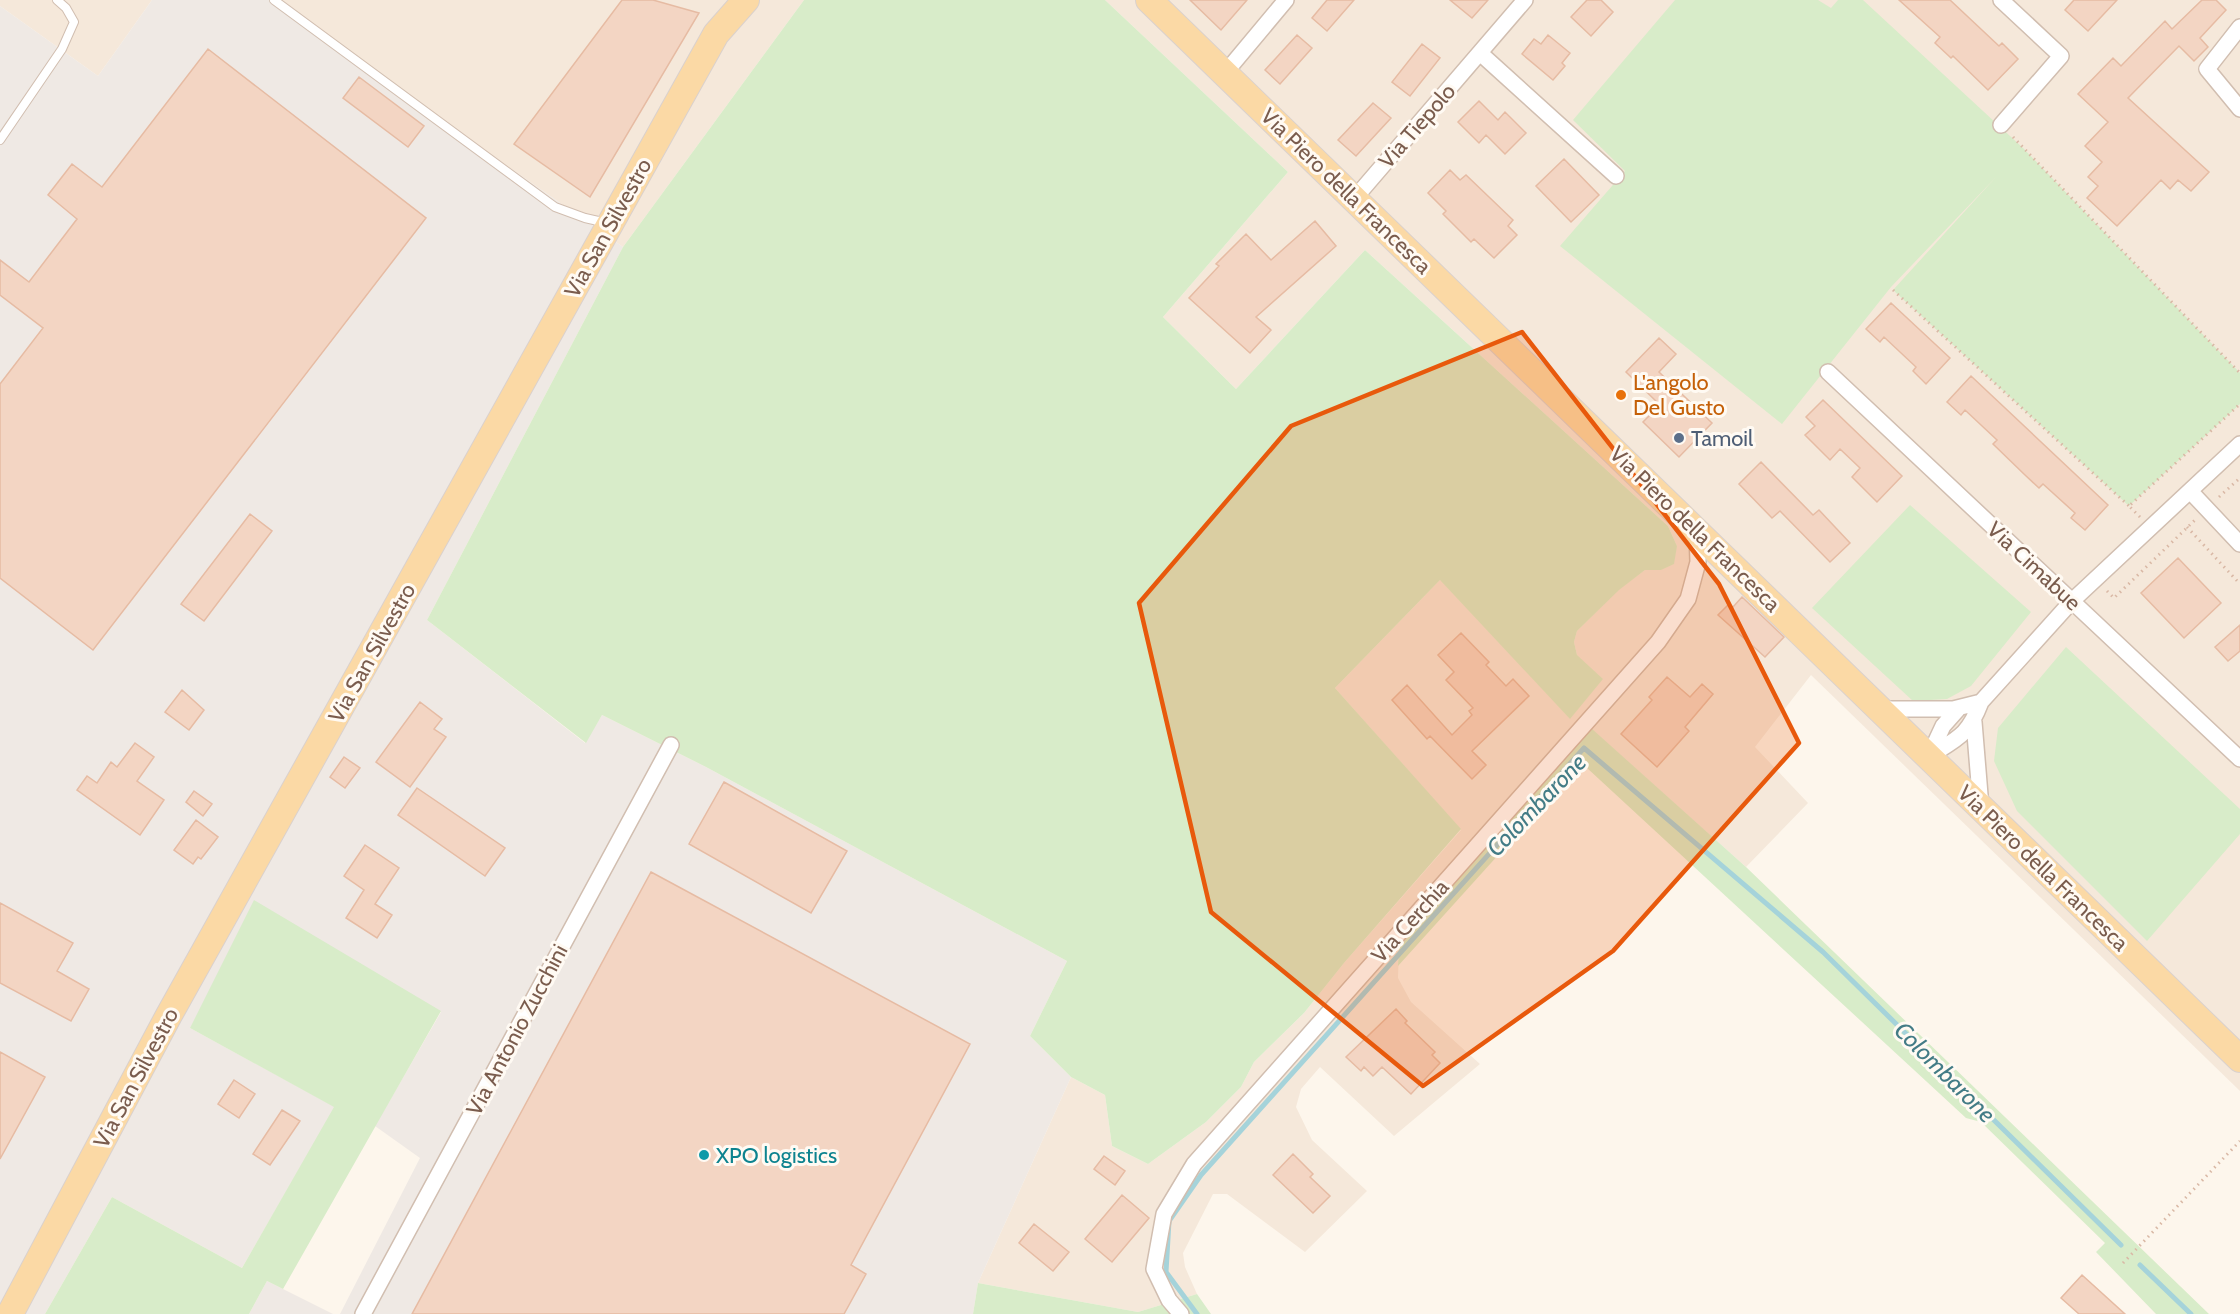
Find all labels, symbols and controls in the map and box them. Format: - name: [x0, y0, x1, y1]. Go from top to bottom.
- street label: Via Tiepolo: [1373, 78, 1461, 174]
- street label: Via Piero della Francesca: [1255, 102, 1437, 280]
- street label: Via San Silvestro: [559, 154, 657, 302]
- place label: L'angolo Del Gusto: [1633, 369, 1725, 421]
- marker: L'angolo Del Gusto: [1614, 388, 1628, 402]
- place label: Tamoil: [1691, 425, 1754, 452]
- marker: Tamoil: [1672, 431, 1686, 445]
- street label: Via Piero della Francesca: [1604, 440, 1786, 618]
- street label: Via Cimabue: [1982, 516, 2086, 616]
- street label: Via San Silvestro: [323, 579, 421, 727]
- water label: Colombarone: [1480, 748, 1592, 862]
- street label: Via Piero della Francesca: [1952, 779, 2134, 957]
- street label: Via Cerchia: [1366, 873, 1455, 968]
- street label: Via Antonio Zucchini: [460, 940, 574, 1120]
- street label: Via San Silvestro: [88, 1003, 184, 1153]
- water label: Colombarone: [1888, 1015, 2002, 1129]
- place label: XPO logistics: [716, 1142, 837, 1169]
- marker: XPO logistics: [697, 1148, 711, 1162]

